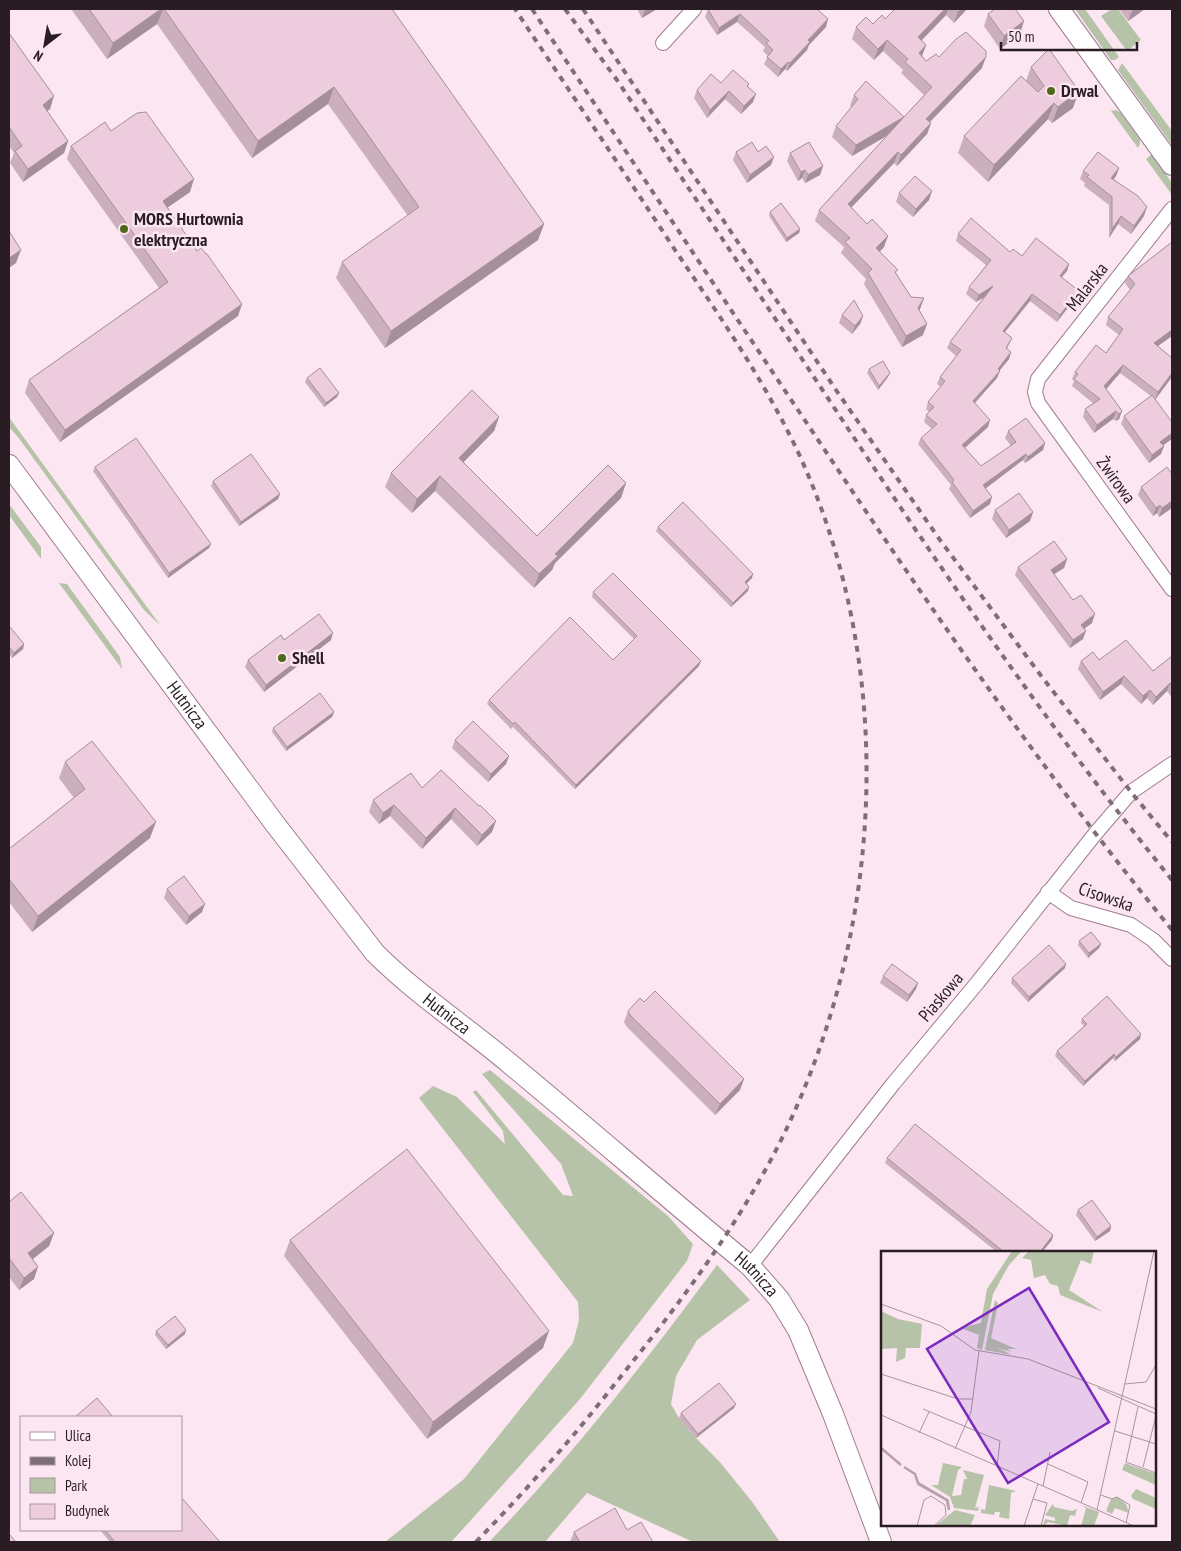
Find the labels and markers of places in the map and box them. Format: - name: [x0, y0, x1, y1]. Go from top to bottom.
- place label: Drwal: [1061, 79, 1099, 102]
- marker: Drwal: [1045, 85, 1057, 97]
- place label: MORS Hurtownia elektryczna: [134, 207, 243, 251]
- marker: MORS Hurtownia elektryczna: [118, 223, 130, 235]
- place label: Shell: [292, 646, 325, 669]
- marker: Shell: [276, 652, 288, 664]

